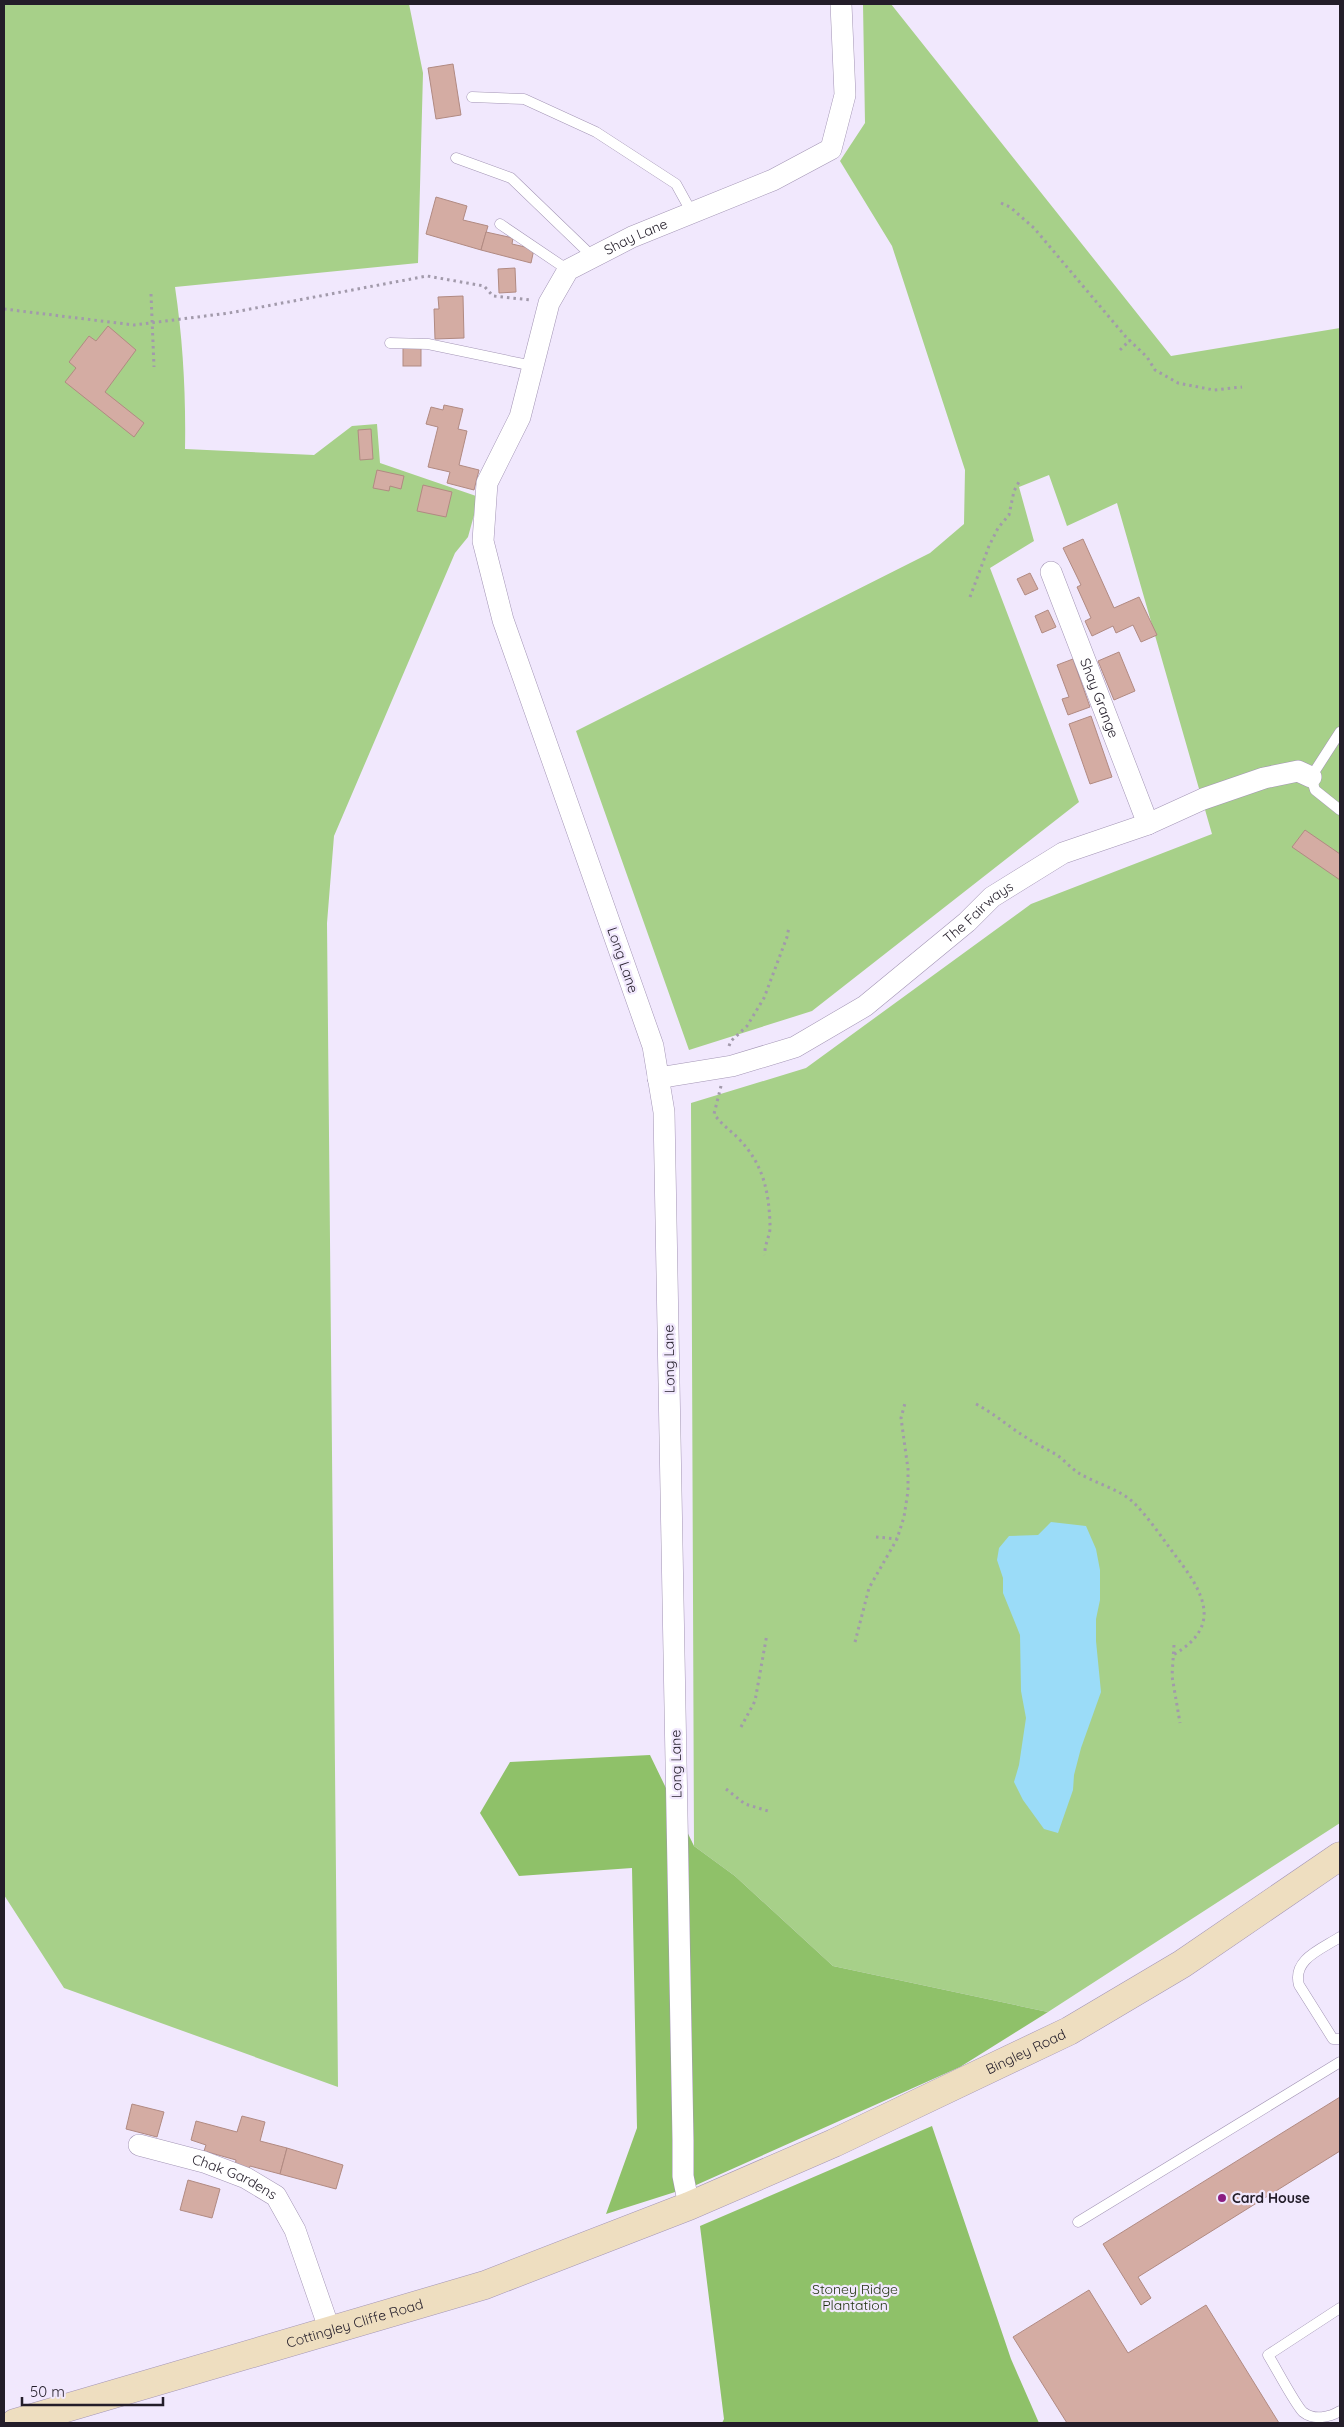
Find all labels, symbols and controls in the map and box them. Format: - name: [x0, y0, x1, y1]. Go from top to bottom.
- street label: Shay Lane: [601, 215, 670, 259]
- street label: Shay Grange: [1076, 656, 1123, 741]
- street label: The Fairways: [939, 877, 1016, 947]
- street label: Long Lane: [603, 925, 643, 995]
- street label: Long Lane: [659, 1325, 679, 1393]
- street label: Long Lane: [666, 1730, 686, 1798]
- street label: Bingley Road: [983, 2025, 1069, 2078]
- street label: Chak Gardens: [190, 2150, 280, 2204]
- place label: Card House: [1232, 2189, 1310, 2207]
- marker: Card House: [1216, 2192, 1228, 2204]
- park label: Stoney Ridge Plantation: [812, 2280, 898, 2314]
- street label: Cottingley Cliffe Road: [284, 2295, 425, 2352]
- scale bar: [22, 2374, 164, 2406]
- text: 50 m: [30, 2382, 65, 2401]

